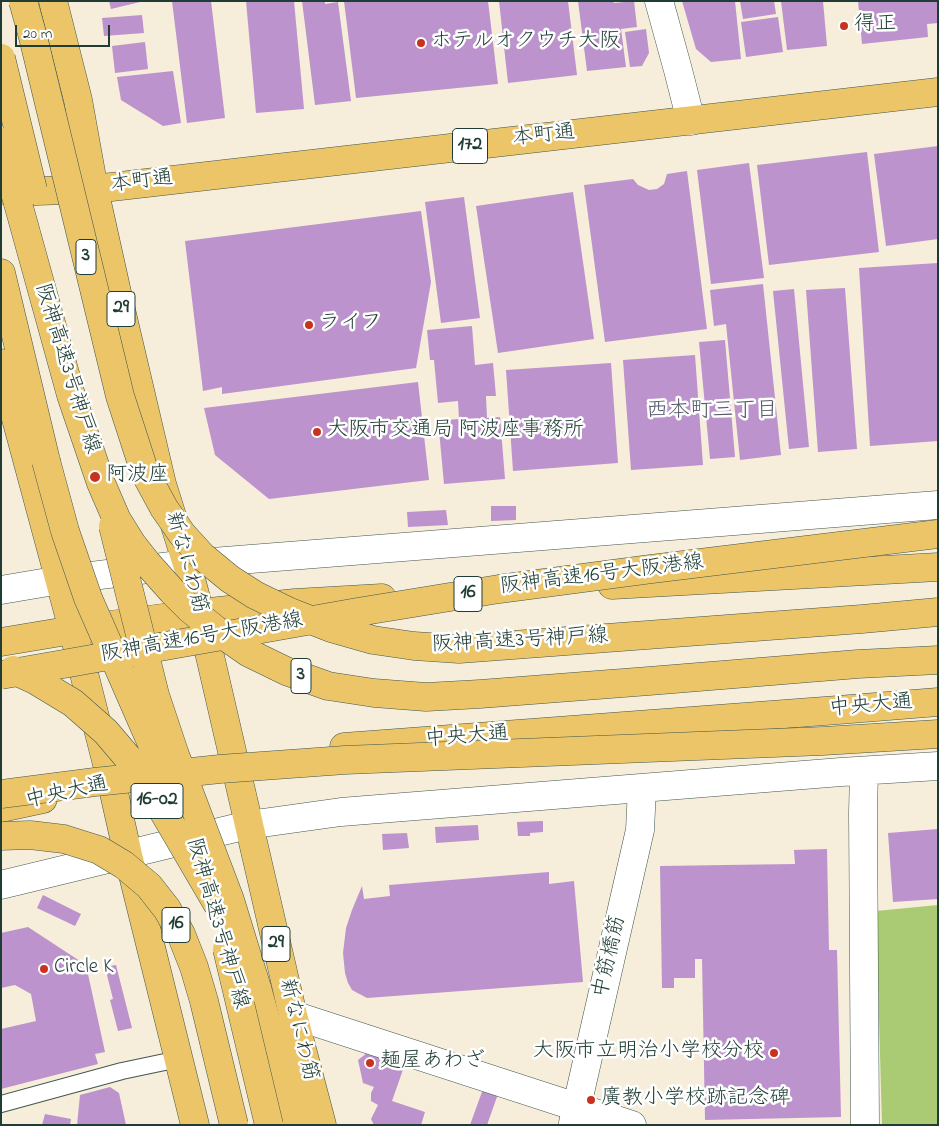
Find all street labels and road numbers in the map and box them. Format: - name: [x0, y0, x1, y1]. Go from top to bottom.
- street label: 本町通: [511, 121, 577, 153]
- road number: 172: [452, 128, 488, 164]
- street label: 本町通: [109, 167, 175, 199]
- road number: 3: [76, 240, 96, 274]
- street label: 阪神高速3号神戸線: [28, 281, 104, 457]
- road number: 29: [107, 292, 135, 326]
- street label: 新なにわ筋: [158, 509, 212, 617]
- street label: 阪神高速16号大阪港線: [499, 551, 705, 601]
- road number: 16: [454, 576, 482, 612]
- street label: 阪神高速16号大阪港線: [99, 609, 305, 669]
- street label: 阪神高速3号神戸線: [431, 625, 609, 659]
- road number: 3: [291, 658, 311, 694]
- street label: 中央大通: [828, 691, 914, 723]
- street label: 中央大通: [424, 723, 510, 753]
- street label: 中央大通: [23, 773, 111, 815]
- road number: 16-02: [131, 784, 183, 818]
- street label: 阪神高速3号神戸線: [180, 836, 252, 1012]
- road number: 16: [162, 908, 190, 942]
- street label: 中筋橋筋: [589, 913, 633, 1001]
- road number: 29: [262, 926, 290, 962]
- street label: 新なにわ筋: [272, 976, 322, 1084]

